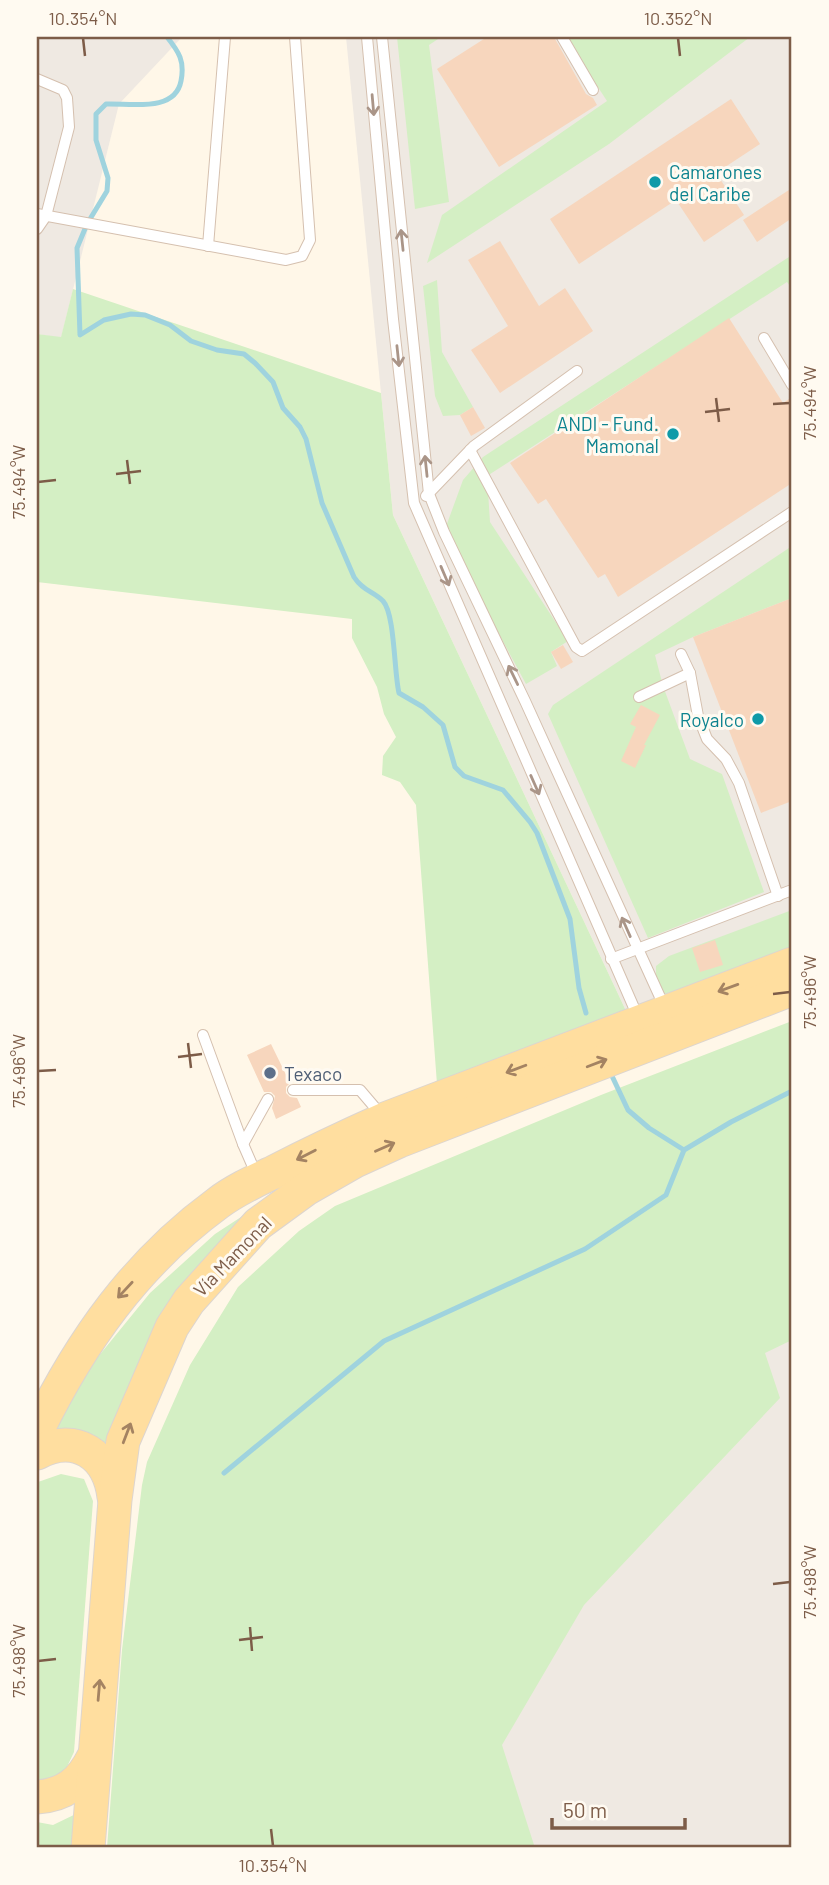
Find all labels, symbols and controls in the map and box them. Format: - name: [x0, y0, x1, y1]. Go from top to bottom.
- text: 10.354°N: [49, 7, 117, 29]
- text: 10.352°N: [644, 7, 712, 29]
- one-way arrow: [367, 93, 380, 116]
- place label: Camarones del Caribe: [669, 160, 762, 205]
- marker: Camarones del Caribe: [647, 174, 663, 190]
- one-way arrow: [396, 229, 409, 252]
- one-way arrow: [391, 344, 404, 366]
- text: 75.494°W: [798, 365, 820, 440]
- place label: ANDI - Fund. Mamonal: [557, 412, 659, 457]
- marker: ANDI - Fund. Mamonal: [665, 426, 681, 442]
- text: 75.494°W: [7, 444, 29, 519]
- one-way arrow: [419, 455, 432, 478]
- one-way arrow: [440, 564, 453, 586]
- one-way arrow: [506, 665, 519, 686]
- place label: Royalco: [680, 708, 744, 731]
- marker: Royalco: [750, 711, 766, 727]
- one-way arrow: [529, 773, 542, 795]
- one-way arrow: [619, 917, 632, 938]
- text: 75.496°W: [798, 955, 820, 1029]
- one-way arrow: [718, 982, 740, 995]
- text: 75.496°W: [7, 1034, 29, 1108]
- one-way arrow: [586, 1056, 607, 1069]
- place label: Texaco: [284, 1062, 342, 1085]
- one-way arrow: [505, 1063, 527, 1076]
- marker: Texaco: [262, 1065, 278, 1081]
- one-way arrow: [374, 1140, 396, 1153]
- one-way arrow: [296, 1149, 316, 1163]
- street label: Vía Mamonal: [188, 1211, 276, 1301]
- one-way arrow: [116, 1281, 133, 1298]
- one-way arrow: [121, 1422, 134, 1444]
- text: 75.498°W: [798, 1545, 820, 1619]
- text: 75.498°W: [7, 1624, 29, 1698]
- one-way arrow: [93, 1679, 106, 1702]
- scale bar: [552, 1787, 686, 1831]
- text: 50 m: [563, 1797, 607, 1822]
- text: 10.354°N: [239, 1854, 307, 1876]

